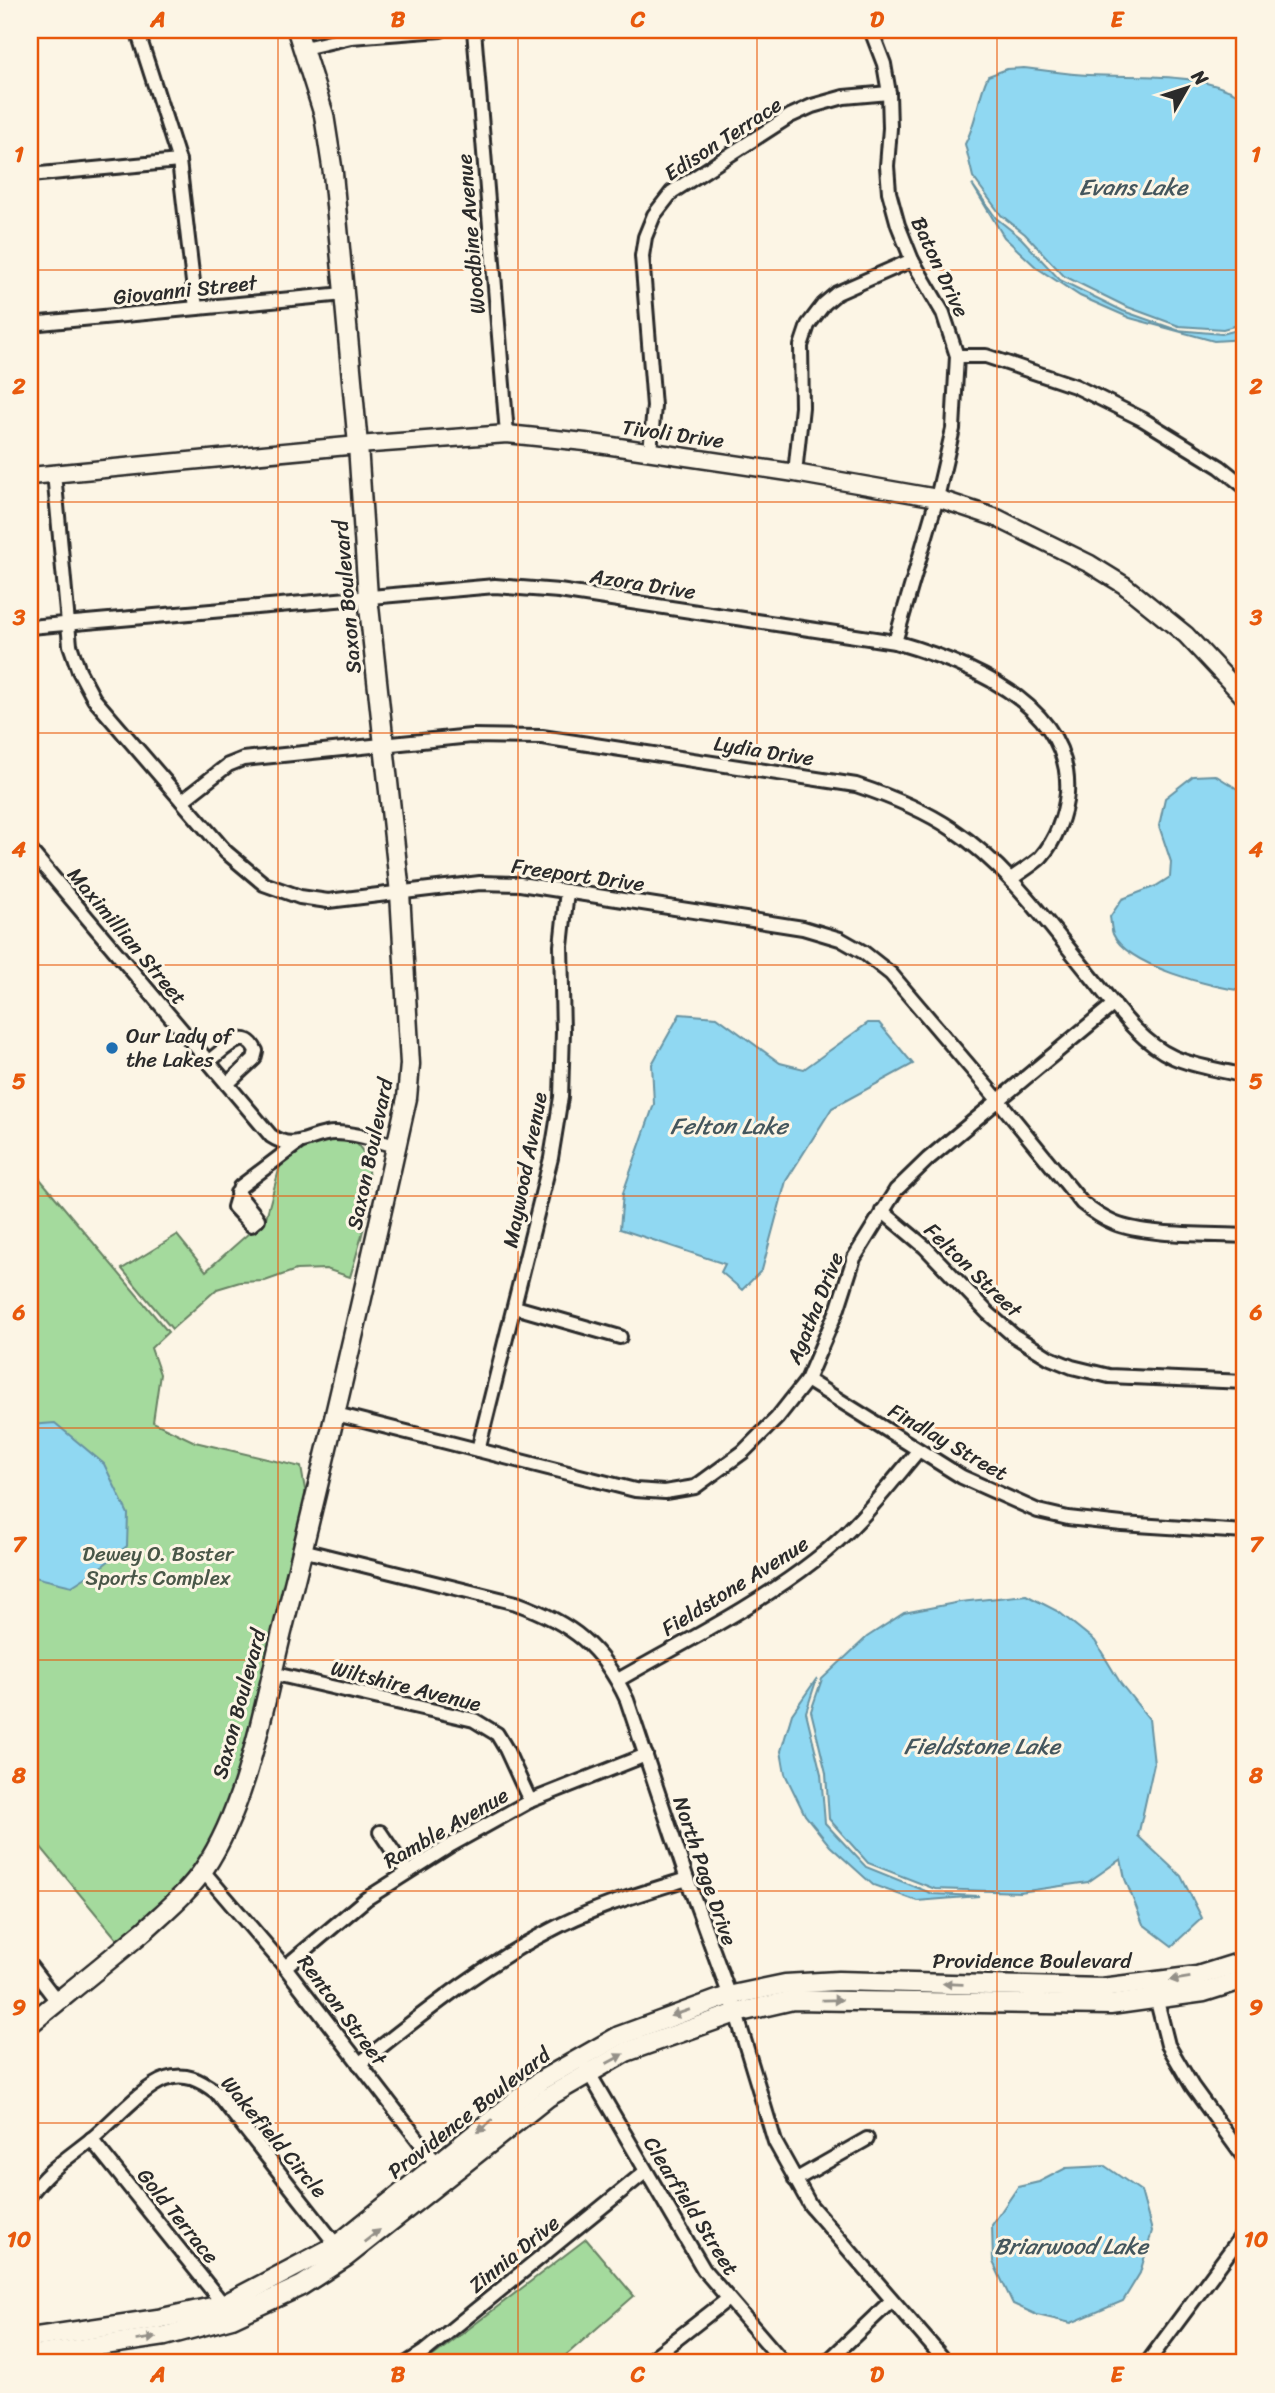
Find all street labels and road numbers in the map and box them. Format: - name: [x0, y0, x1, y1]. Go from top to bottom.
- street label: Edison Terrace: [656, 86, 790, 192]
- street label: Woodbine Avenue: [445, 152, 497, 316]
- street label: Baton Drive: [900, 210, 980, 324]
- street label: Giovanni Street: [111, 263, 260, 316]
- street label: Tivoli Drive: [620, 408, 727, 460]
- street label: Saxon Boulevard: [321, 517, 373, 675]
- street label: Azora Drive: [586, 557, 699, 611]
- street label: Lydia Drive: [711, 724, 817, 778]
- street label: Freeport Drive: [509, 847, 647, 903]
- street label: Maximillian Street: [57, 858, 197, 1014]
- street label: Saxon Boulevard: [335, 1073, 405, 1233]
- street label: Maywood Avenue: [491, 1089, 559, 1251]
- street label: Felton Street: [915, 1213, 1032, 1328]
- street label: Agatha Drive: [775, 1246, 855, 1371]
- street label: Findlay Street: [881, 1392, 1015, 1492]
- street label: Fieldstone Avenue: [653, 1525, 817, 1647]
- street label: Saxon Boulevard: [201, 1623, 278, 1783]
- street label: Wiltshire Avenue: [327, 1649, 485, 1723]
- street label: Ramble Avenue: [376, 1776, 516, 1879]
- street label: North Page Drive: [662, 1791, 748, 1951]
- street label: Providence Boulevard: [933, 1942, 1133, 1980]
- street label: Renton Street: [287, 1946, 398, 2075]
- street label: Providence Boulevard: [379, 2036, 561, 2189]
- street label: Wakefield Circle: [211, 2067, 337, 2207]
- street label: Clearfield Street: [633, 2129, 749, 2283]
- street label: Gold Terrace: [127, 2159, 229, 2273]
- street label: Zinnia Drive: [460, 2205, 569, 2303]

